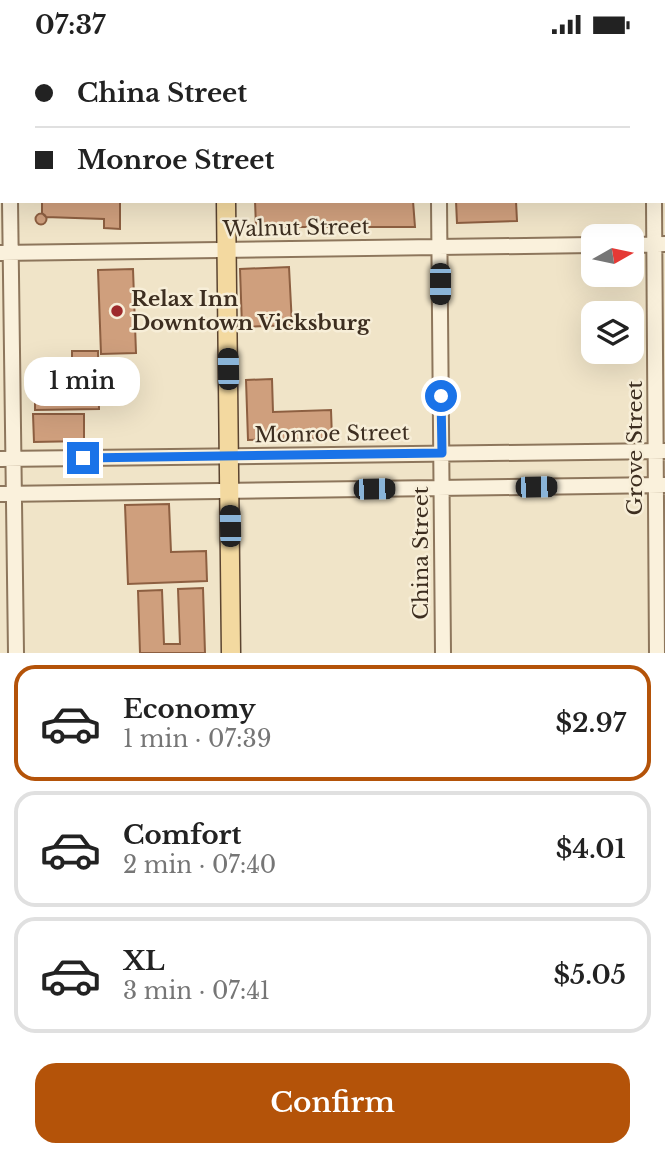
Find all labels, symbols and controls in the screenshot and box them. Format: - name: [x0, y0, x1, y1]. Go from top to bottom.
- text: 07:37: [35, 9, 105, 41]
- text: China Street: [77, 77, 247, 109]
- text: Monroe Street: [77, 144, 275, 176]
- street label: Walnut Street: [221, 214, 370, 242]
- north arrow: [581, 224, 644, 287]
- map controls: [581, 224, 644, 364]
- car: [430, 263, 451, 305]
- place label: Relax Inn Downtown Vicksburg: [131, 286, 371, 336]
- button: layers: [581, 301, 644, 364]
- marker: Relax Inn Downtown Vicksburg: [109, 303, 125, 319]
- car: [218, 348, 239, 390]
- callout: 1 min: [25, 357, 141, 405]
- text: 1 min: [49, 367, 115, 395]
- route start: [425, 380, 457, 412]
- street label: Grove Street: [622, 380, 648, 515]
- street label: Monroe Street: [254, 420, 410, 448]
- route end: [67, 442, 99, 474]
- car: [515, 476, 558, 498]
- car: [353, 478, 396, 500]
- street label: China Street: [408, 486, 434, 620]
- car: [220, 505, 241, 547]
- icon: car: [39, 692, 102, 755]
- text: Economy: [123, 693, 256, 725]
- text: $2.97: [555, 707, 626, 739]
- text: 1 min · 07:39: [123, 725, 271, 753]
- icon: car: [39, 818, 102, 881]
- text: Comfort: [123, 819, 241, 851]
- text: $4.01: [556, 833, 626, 865]
- text: 2 min · 07:40: [123, 851, 276, 879]
- icon: car: [39, 944, 102, 1007]
- text: XL: [123, 945, 165, 977]
- text: $5.05: [553, 959, 626, 991]
- text: 3 min · 07:41: [123, 977, 270, 1005]
- button: Confirm: [35, 1063, 630, 1143]

